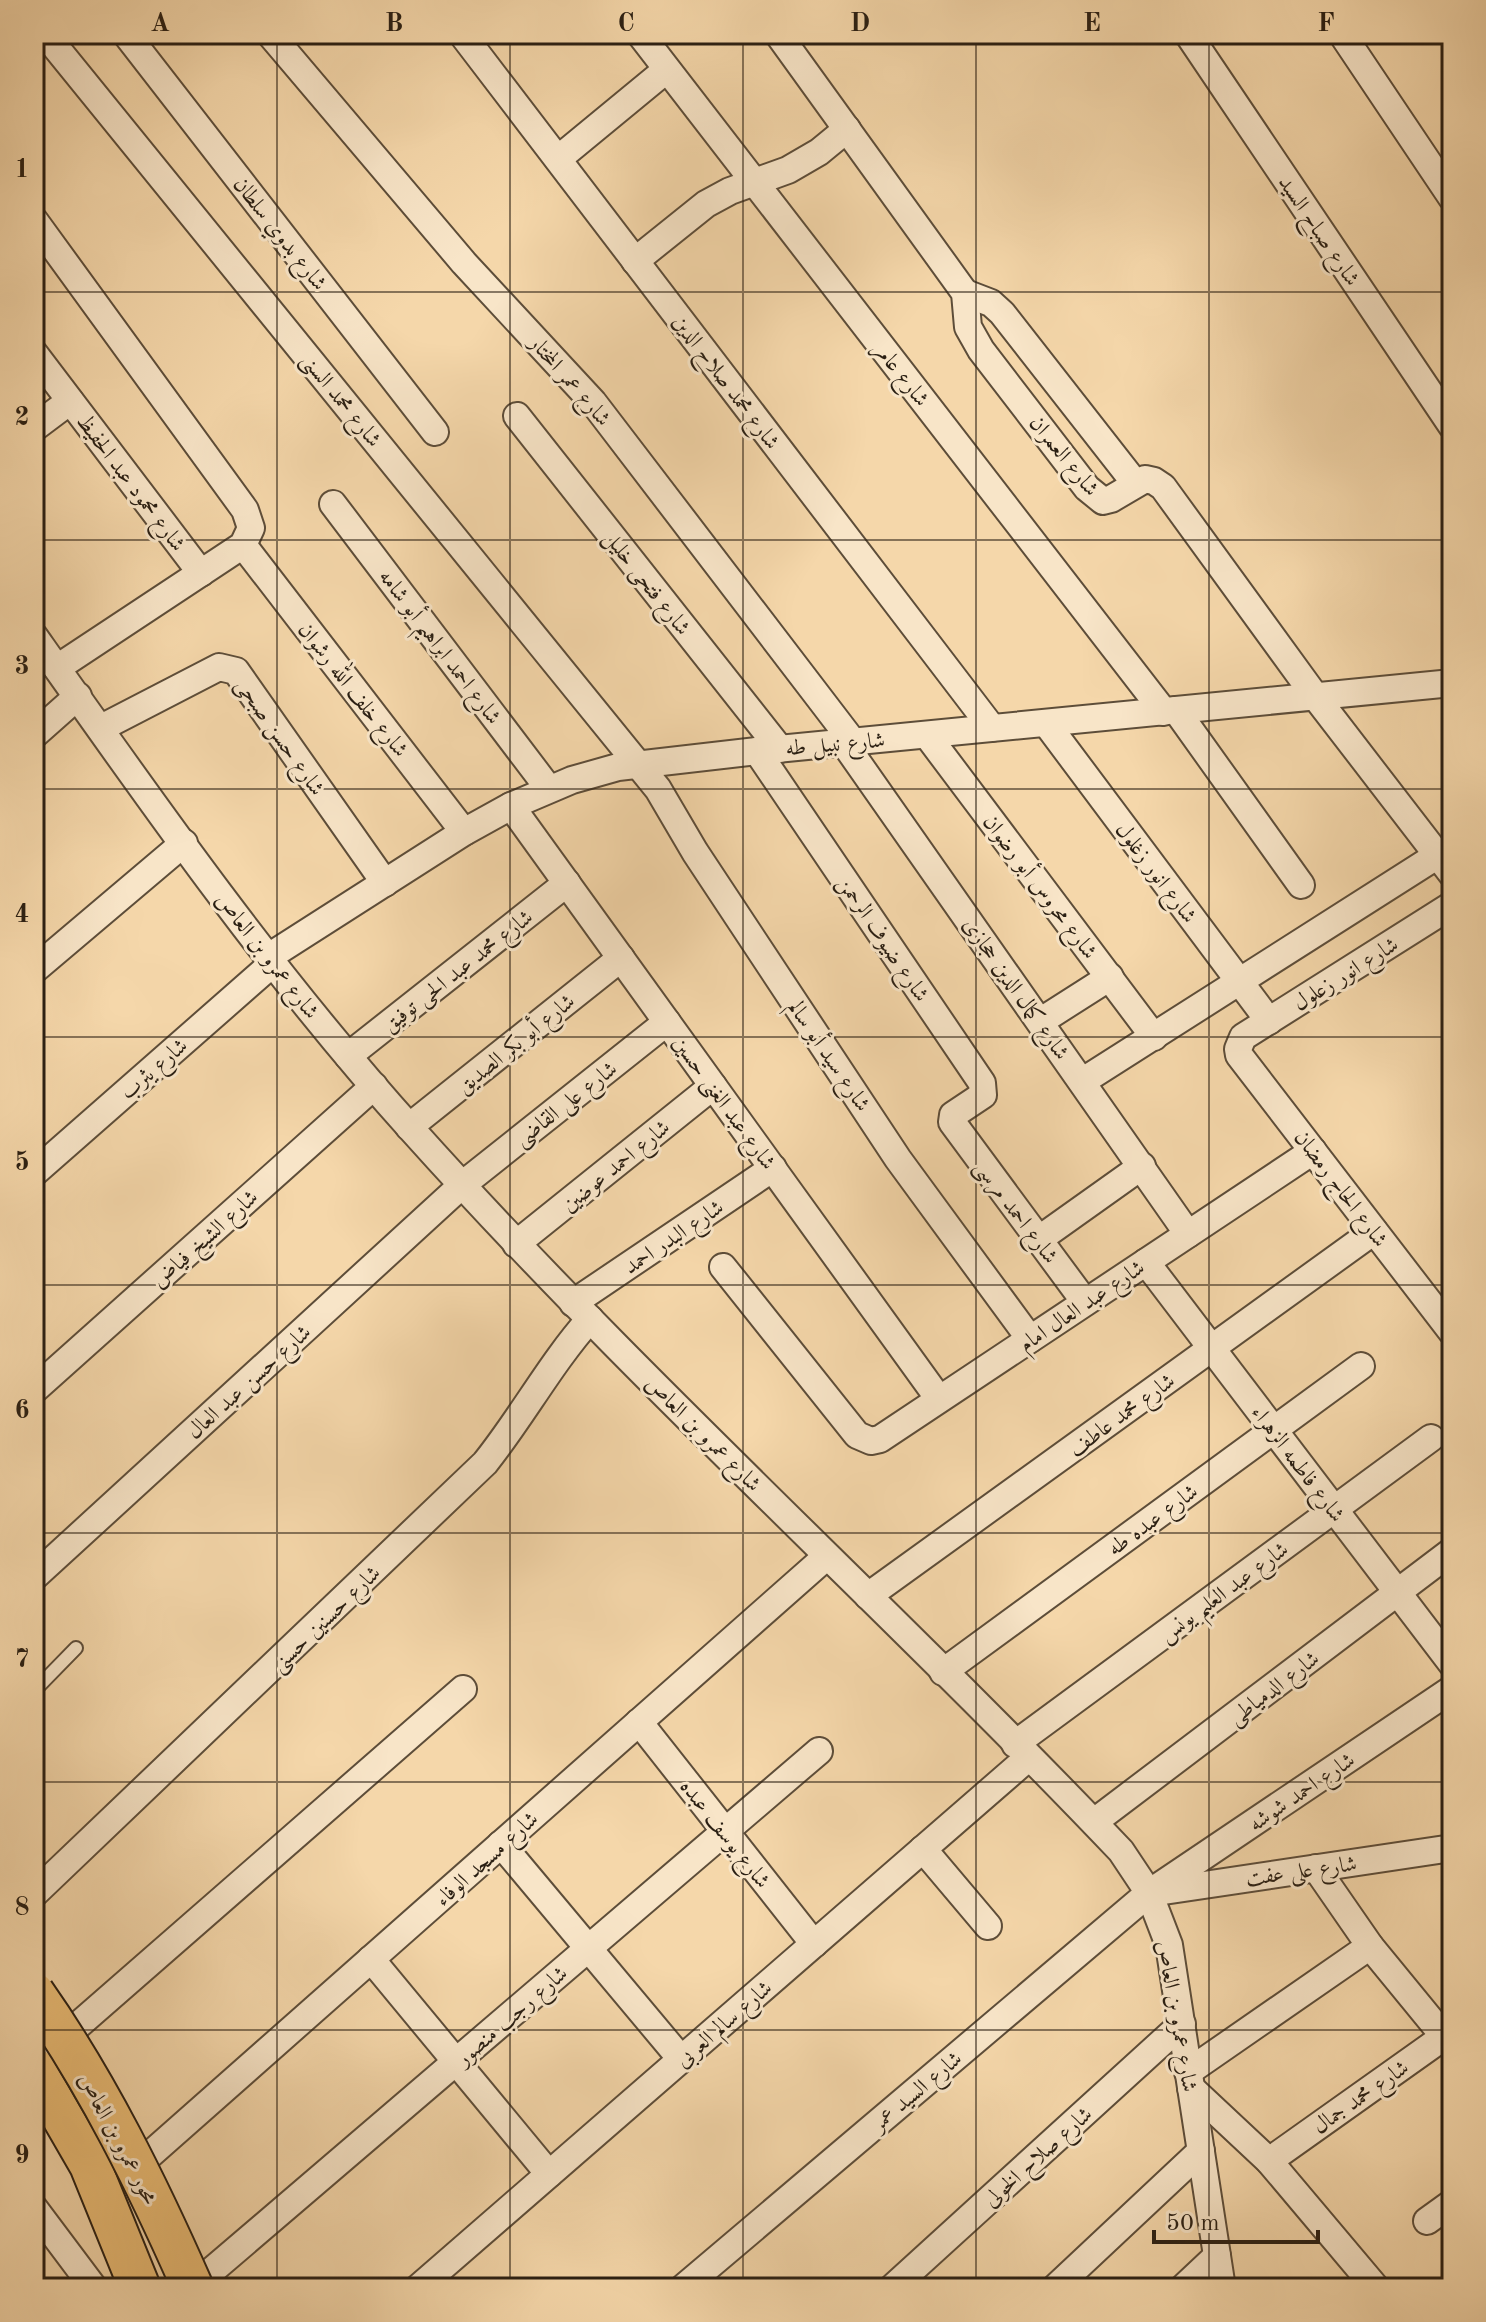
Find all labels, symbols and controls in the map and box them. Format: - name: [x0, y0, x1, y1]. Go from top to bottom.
- text: A: [150, 11, 170, 37]
- text: B: [385, 11, 403, 37]
- text: C: [617, 11, 635, 37]
- text: D: [850, 11, 870, 37]
- text: E: [1083, 11, 1101, 37]
- text: F: [1317, 11, 1335, 37]
- text: 1: [14, 157, 30, 183]
- street label: شارع صباح السيد: [1268, 172, 1363, 294]
- street label: شارع بدوي سلطان: [224, 173, 330, 299]
- street label: شارع محمد صلاح الدين: [662, 311, 783, 458]
- street label: شارع عمر المختار: [519, 331, 614, 435]
- street label: شارع عامر: [864, 338, 932, 415]
- street label: شارع محمد السنى: [291, 349, 385, 455]
- text: 2: [14, 405, 30, 431]
- street label: شارع محمود عبد الحفيظ: [67, 410, 190, 559]
- street label: شارع العمران: [1020, 412, 1102, 504]
- street label: شارع فتحى خليل: [594, 527, 694, 643]
- street label: شارع احمد ابراهيم أبو شامه: [367, 562, 509, 734]
- street label: شارع خلف الله رشوان: [289, 614, 418, 765]
- text: 3: [14, 654, 30, 680]
- street label: شارع حسن صبحى: [226, 674, 328, 803]
- street label: شارع نبيل طه: [784, 730, 886, 766]
- street label: شارع محروس أبو رضوان: [973, 807, 1105, 967]
- street label: شارع انور زغلول: [1106, 819, 1200, 931]
- street label: شارع ضيوف الرحمن: [827, 872, 932, 1009]
- street label: شارع عمرو بن العاص: [206, 889, 322, 1027]
- text: 4: [14, 902, 30, 928]
- street label: شارع محمد عبد الحى توفيق: [379, 906, 541, 1042]
- street label: شارع كمال الدين حجازى: [953, 914, 1073, 1068]
- street label: شارع انور زعلول: [1290, 934, 1406, 1021]
- street label: شارع أبو بكر الصديق: [449, 986, 583, 1103]
- street label: شارع سيد أبو سالم: [777, 993, 879, 1120]
- street label: شارع عبد الغنى حسين: [663, 1032, 779, 1178]
- street label: شارع يثرب: [117, 1035, 196, 1109]
- street label: شارع على القاضى: [511, 1058, 625, 1156]
- street label: شارع احمد عوضين: [558, 1117, 678, 1221]
- street label: شارع الحاج رمضان: [1284, 1127, 1391, 1256]
- text: 5: [14, 1150, 30, 1176]
- street label: شارع احمد مرسى: [965, 1156, 1061, 1272]
- street label: شارع الشيخ فياض: [148, 1186, 267, 1298]
- street label: شارع البدر احمد: [620, 1196, 731, 1284]
- street label: شارع عبد العال امام: [1015, 1257, 1153, 1362]
- street label: شارع حسن عبد العال: [183, 1321, 320, 1448]
- street label: شارع محمد عاطف: [1065, 1370, 1183, 1466]
- street label: شارع عمرو بن العاص: [636, 1372, 765, 1501]
- text: 6: [14, 1398, 30, 1424]
- street label: شارع فاطمه الزهراء: [1242, 1402, 1348, 1530]
- street label: شارع عبده طه: [1104, 1481, 1206, 1565]
- street label: شارع عبد العليم يونس: [1155, 1538, 1298, 1654]
- street label: شارع حسنين حسنى: [268, 1562, 389, 1681]
- text: 7: [14, 1647, 30, 1673]
- street label: شارع الدمياطى: [1225, 1648, 1327, 1734]
- street label: شارع احمد شوشه: [1245, 1749, 1362, 1841]
- street label: شارع يوسف عبده: [671, 1776, 773, 1896]
- street label: شارع مسجد الوفاء: [432, 1808, 547, 1916]
- street label: شارع على عفت: [1244, 1853, 1359, 1897]
- text: 8: [14, 1895, 30, 1921]
- street label: شارع عمرو بن العاص: [1146, 1939, 1200, 2095]
- street label: شارع رجب منصور: [451, 1963, 576, 2076]
- street label: شارع سالم العربى: [671, 1976, 781, 2077]
- street label: شارع السيد عمر: [866, 2048, 971, 2141]
- street label: شارع محمد جمال: [1309, 2057, 1416, 2143]
- street label: محور عمرو بن العاص: [72, 2070, 161, 2210]
- street label: شارع صلاح الخولى: [980, 2103, 1102, 2217]
- text: 9: [14, 2143, 30, 2169]
- scale bar: [1154, 2194, 1318, 2244]
- text: 50 m: [1166, 2212, 1220, 2236]

